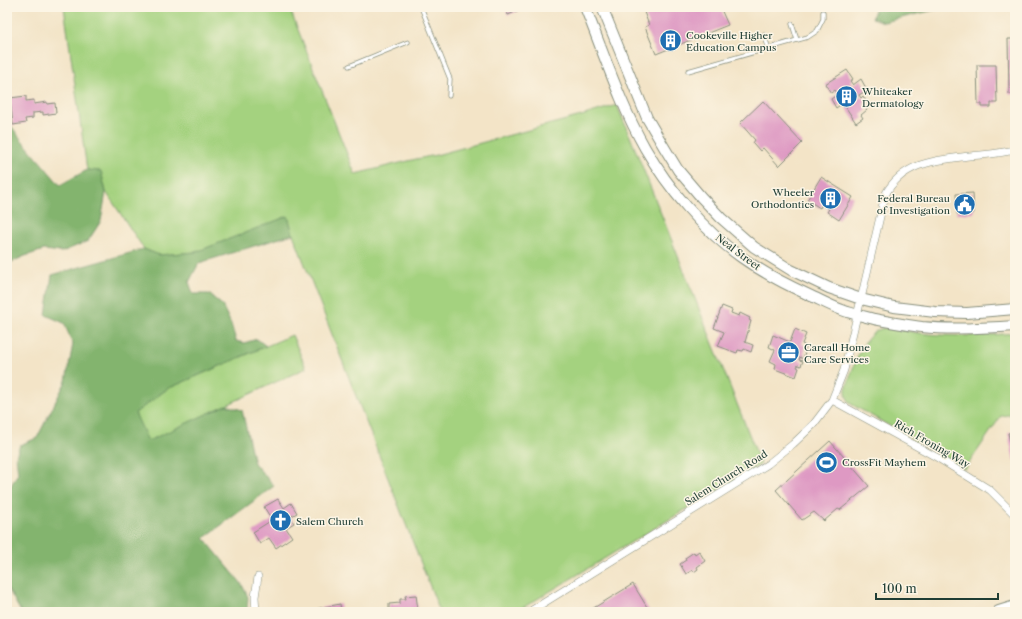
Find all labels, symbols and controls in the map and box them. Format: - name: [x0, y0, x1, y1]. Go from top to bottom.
- building icon: Cookeville Higher Education Campus: [657, 28, 683, 54]
- place label: Cookeville Higher Education Campus: [686, 29, 776, 54]
- building icon: Whiteaker Dermatology: [834, 84, 860, 110]
- place label: Whiteaker Dermatology: [861, 85, 925, 110]
- building icon: Wheeler Orthodontics: [817, 185, 843, 211]
- place label: Wheeler Orthodontics: [751, 186, 815, 211]
- public building icon: Federal Bureau of Investigation: [952, 191, 978, 217]
- place label: Federal Bureau of Investigation: [877, 192, 951, 217]
- street label: Neal Street: [713, 231, 763, 273]
- office icon: Careall Home Care Services: [776, 340, 802, 366]
- place label: Careall Home Care Services: [804, 341, 870, 366]
- street label: Rich Froning Way: [892, 417, 972, 471]
- street label: Salem Church Road: [682, 447, 770, 509]
- sports icon: CrossFit Mayhem: [814, 449, 840, 475]
- place label: CrossFit Mayhem: [842, 456, 927, 469]
- church icon: Salem Church: [268, 508, 294, 534]
- place label: Salem Church: [296, 515, 364, 528]
- scale bar: [876, 575, 998, 601]
- text: 100 m: [882, 581, 917, 596]

